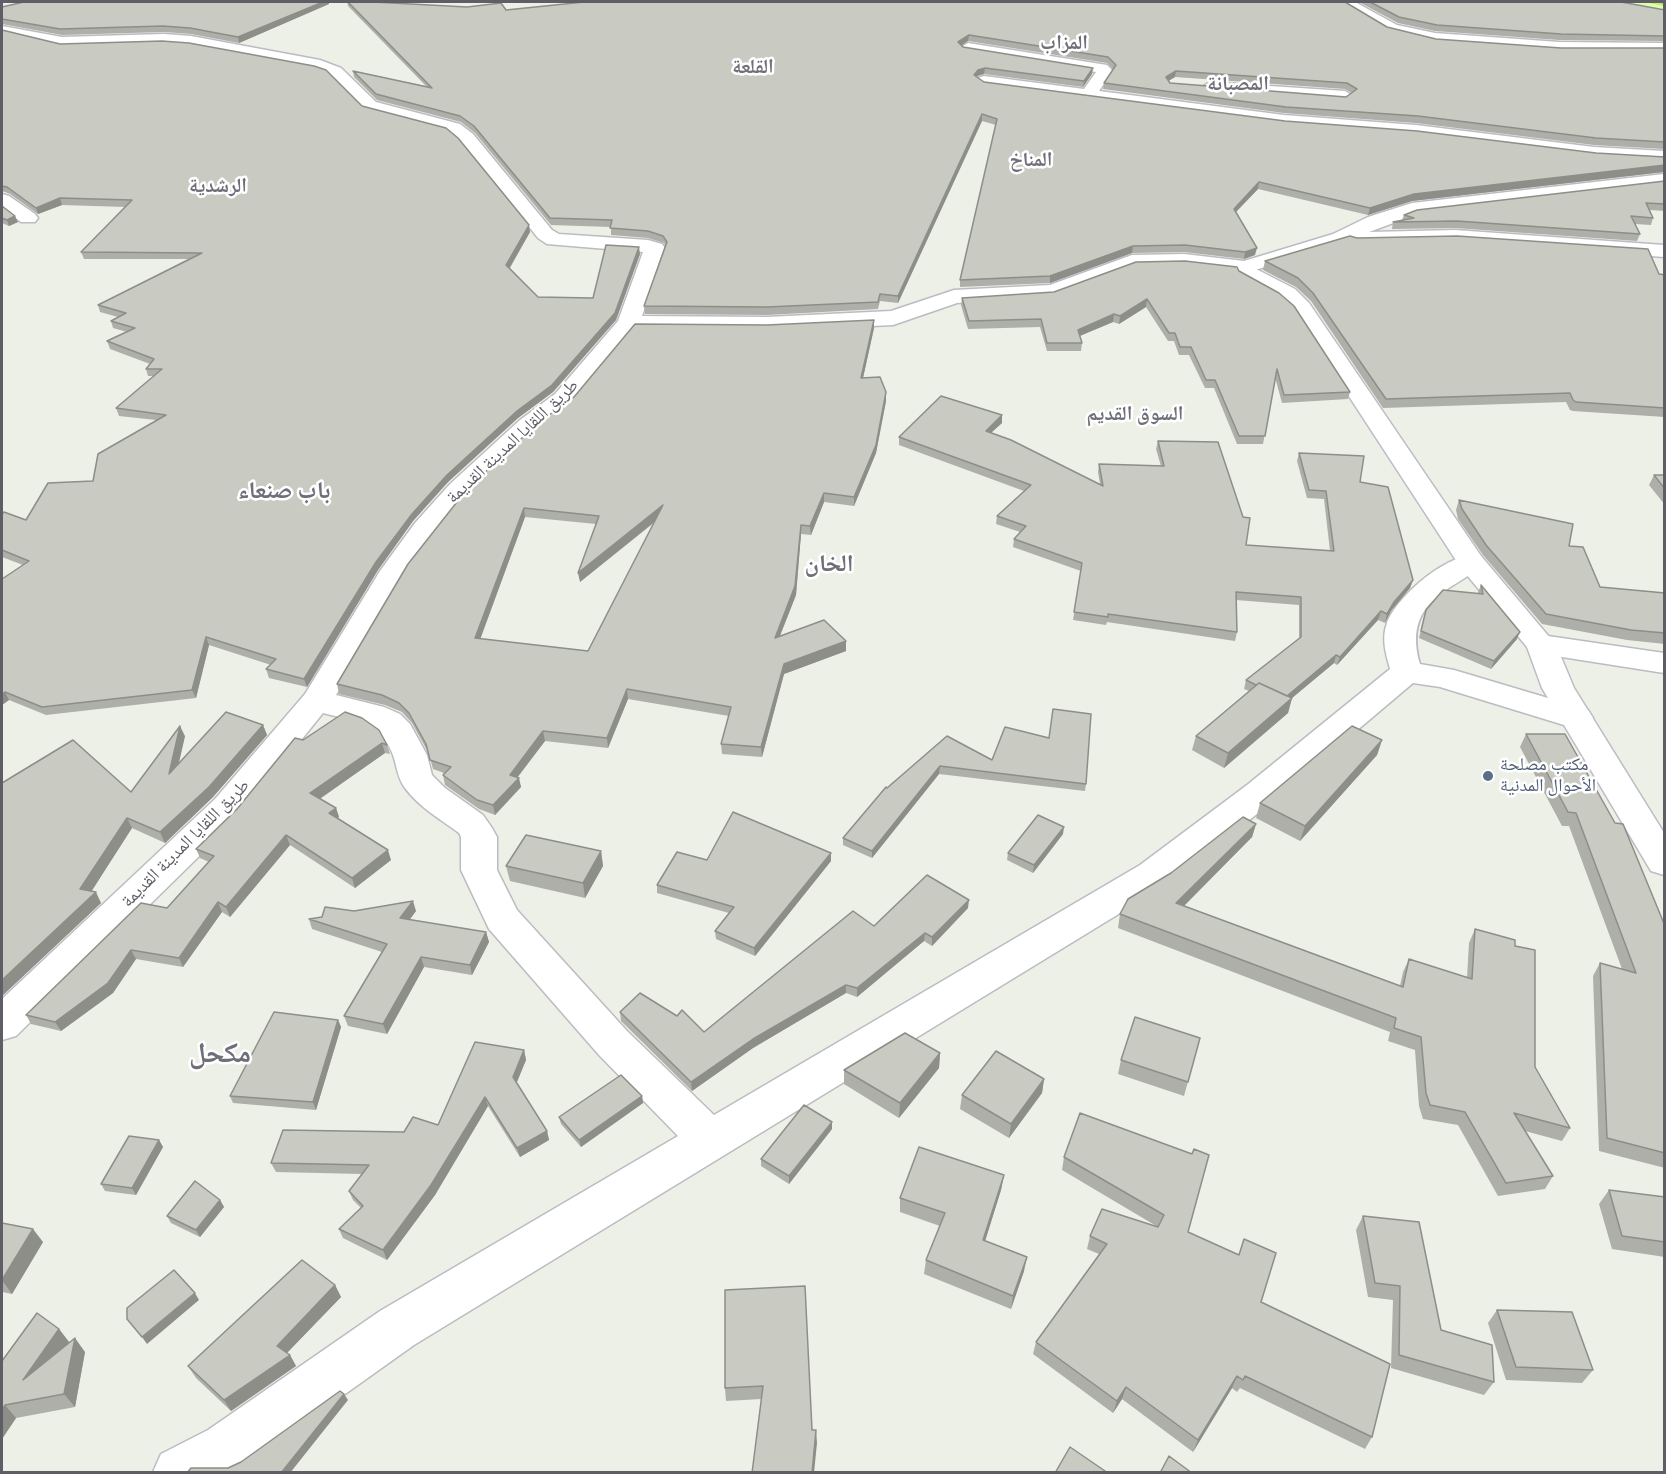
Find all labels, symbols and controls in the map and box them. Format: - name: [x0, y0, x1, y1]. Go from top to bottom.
- district label: المزاب: [1040, 32, 1088, 56]
- district label: القلعة: [732, 56, 774, 80]
- district label: المصبانة: [1207, 73, 1269, 97]
- district label: المناخ: [1010, 149, 1052, 173]
- district label: الرشدية: [189, 175, 247, 199]
- street label: طريق اللقايا المدينة القديمة: [443, 375, 583, 509]
- district label: السوق القديم: [1086, 403, 1184, 427]
- district label: باب صنعاء: [238, 478, 330, 506]
- district label: الخان: [804, 551, 854, 579]
- place label: مكتب مصلحة الأحوال المدنية: [1500, 755, 1596, 798]
- marker: مكتب مصلحة الأحوال المدنية: [1481, 769, 1495, 783]
- street label: طريق اللقايا المدينة القديمة: [117, 775, 255, 913]
- district label: مكحل: [189, 1038, 251, 1072]

